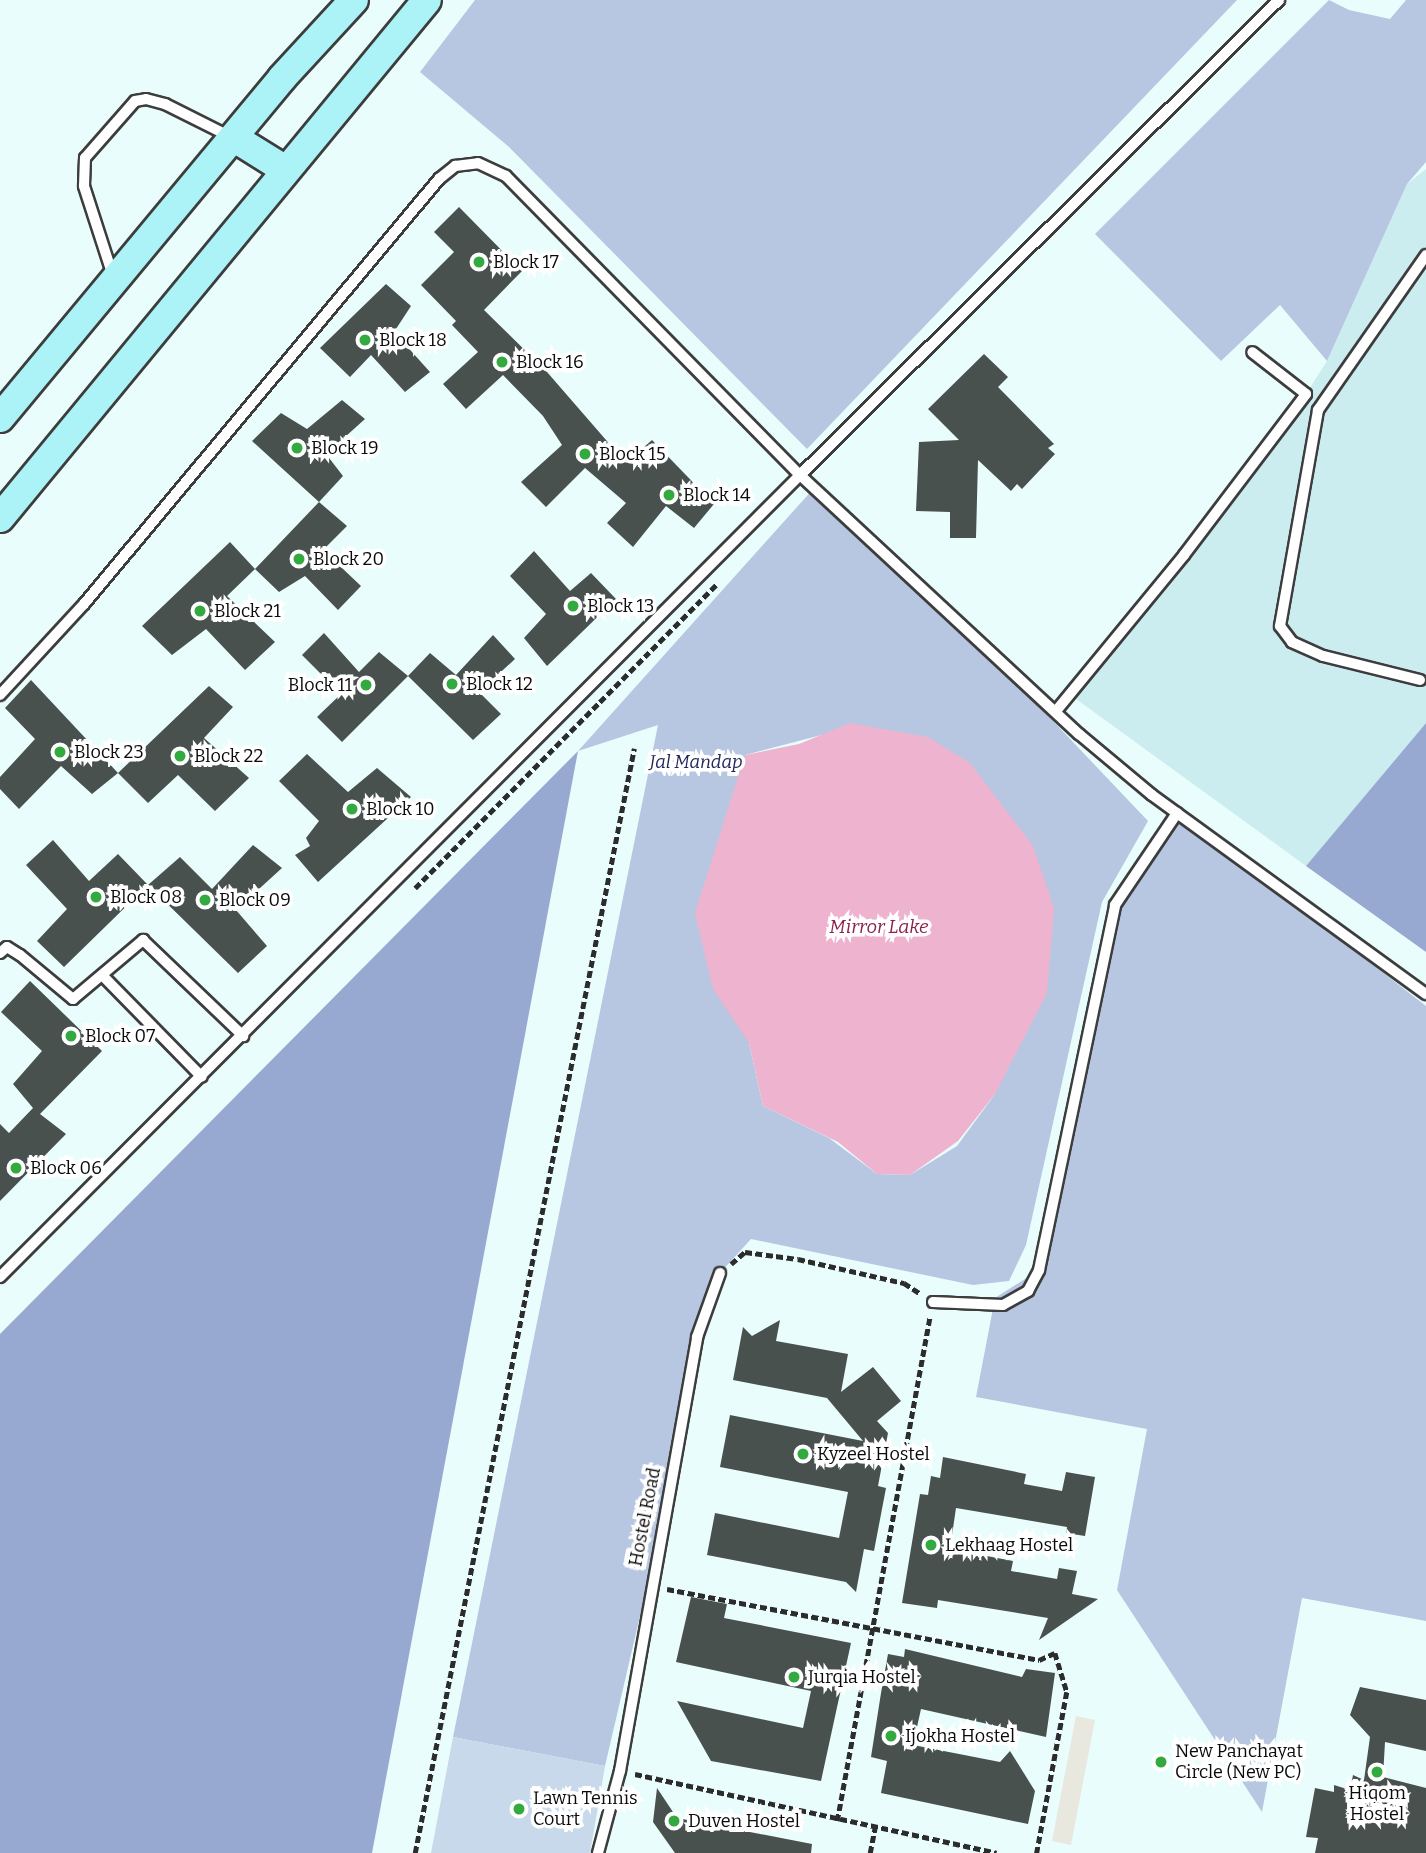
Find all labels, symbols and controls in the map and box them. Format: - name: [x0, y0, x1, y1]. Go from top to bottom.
- place label: Block 17: [493, 251, 559, 273]
- marker: Block 17: [471, 254, 487, 270]
- place label: Block 18: [379, 329, 447, 351]
- marker: Block 18: [357, 332, 373, 348]
- place label: Block 16: [516, 351, 583, 373]
- marker: Block 16: [494, 354, 510, 370]
- place label: Block 19: [311, 437, 378, 459]
- marker: Block 19: [289, 440, 305, 456]
- place label: Block 15: [599, 443, 666, 465]
- marker: Block 15: [577, 446, 593, 462]
- place label: Block 14: [683, 484, 750, 506]
- marker: Block 14: [661, 487, 677, 503]
- place label: Block 20: [313, 548, 384, 570]
- marker: Block 20: [291, 551, 307, 567]
- place label: Block 13: [587, 595, 654, 617]
- marker: Block 13: [565, 598, 581, 614]
- place label: Block 21: [214, 600, 281, 622]
- marker: Block 21: [192, 603, 208, 619]
- place label: Block 12: [466, 673, 533, 695]
- place label: Block 11: [288, 674, 352, 696]
- marker: Block 12: [444, 676, 460, 692]
- marker: Block 11: [358, 677, 374, 693]
- place label: Block 23: [74, 741, 144, 763]
- marker: Block 23: [52, 744, 68, 760]
- place label: Block 22: [194, 745, 263, 767]
- marker: Block 22: [172, 748, 188, 764]
- park label: Jal Mandap: [650, 751, 742, 773]
- place label: Block 10: [366, 798, 434, 820]
- marker: Block 10: [344, 801, 360, 817]
- place label: Block 08: [110, 886, 182, 908]
- marker: Block 08: [88, 889, 104, 905]
- place label: Block 09: [219, 889, 291, 911]
- marker: Block 09: [197, 892, 213, 908]
- water label: Mirror Lake: [829, 916, 929, 938]
- place label: Block 07: [85, 1025, 155, 1047]
- marker: Block 07: [63, 1028, 79, 1044]
- place label: Block 06: [30, 1157, 102, 1179]
- marker: Block 06: [8, 1160, 24, 1176]
- place label: Kyzeel Hostel: [817, 1443, 930, 1465]
- marker: Kyzeel Hostel: [795, 1446, 811, 1462]
- street label: Hostel Road: [625, 1466, 665, 1568]
- place label: Lekhaag Hostel: [945, 1534, 1073, 1556]
- marker: Lekhaag Hostel: [923, 1537, 939, 1553]
- place label: Jurqia Hostel: [808, 1666, 916, 1688]
- marker: Jurqia Hostel: [786, 1669, 802, 1685]
- place label: Ijokha Hostel: [905, 1725, 1015, 1747]
- marker: Ijokha Hostel: [883, 1728, 899, 1744]
- place label: New Panchayat Circle (New PC): [1175, 1741, 1303, 1784]
- marker: New Panchayat Circle (New PC): [1153, 1754, 1169, 1770]
- marker: Hiqom Hostel: [1369, 1764, 1385, 1780]
- place label: Hiqom Hostel: [1348, 1783, 1406, 1826]
- place label: Lawn Tennis Court: [533, 1788, 638, 1830]
- marker: Lawn Tennis Court: [511, 1801, 527, 1817]
- place label: Duven Hostel: [688, 1810, 800, 1832]
- marker: Duven Hostel: [666, 1813, 682, 1829]

